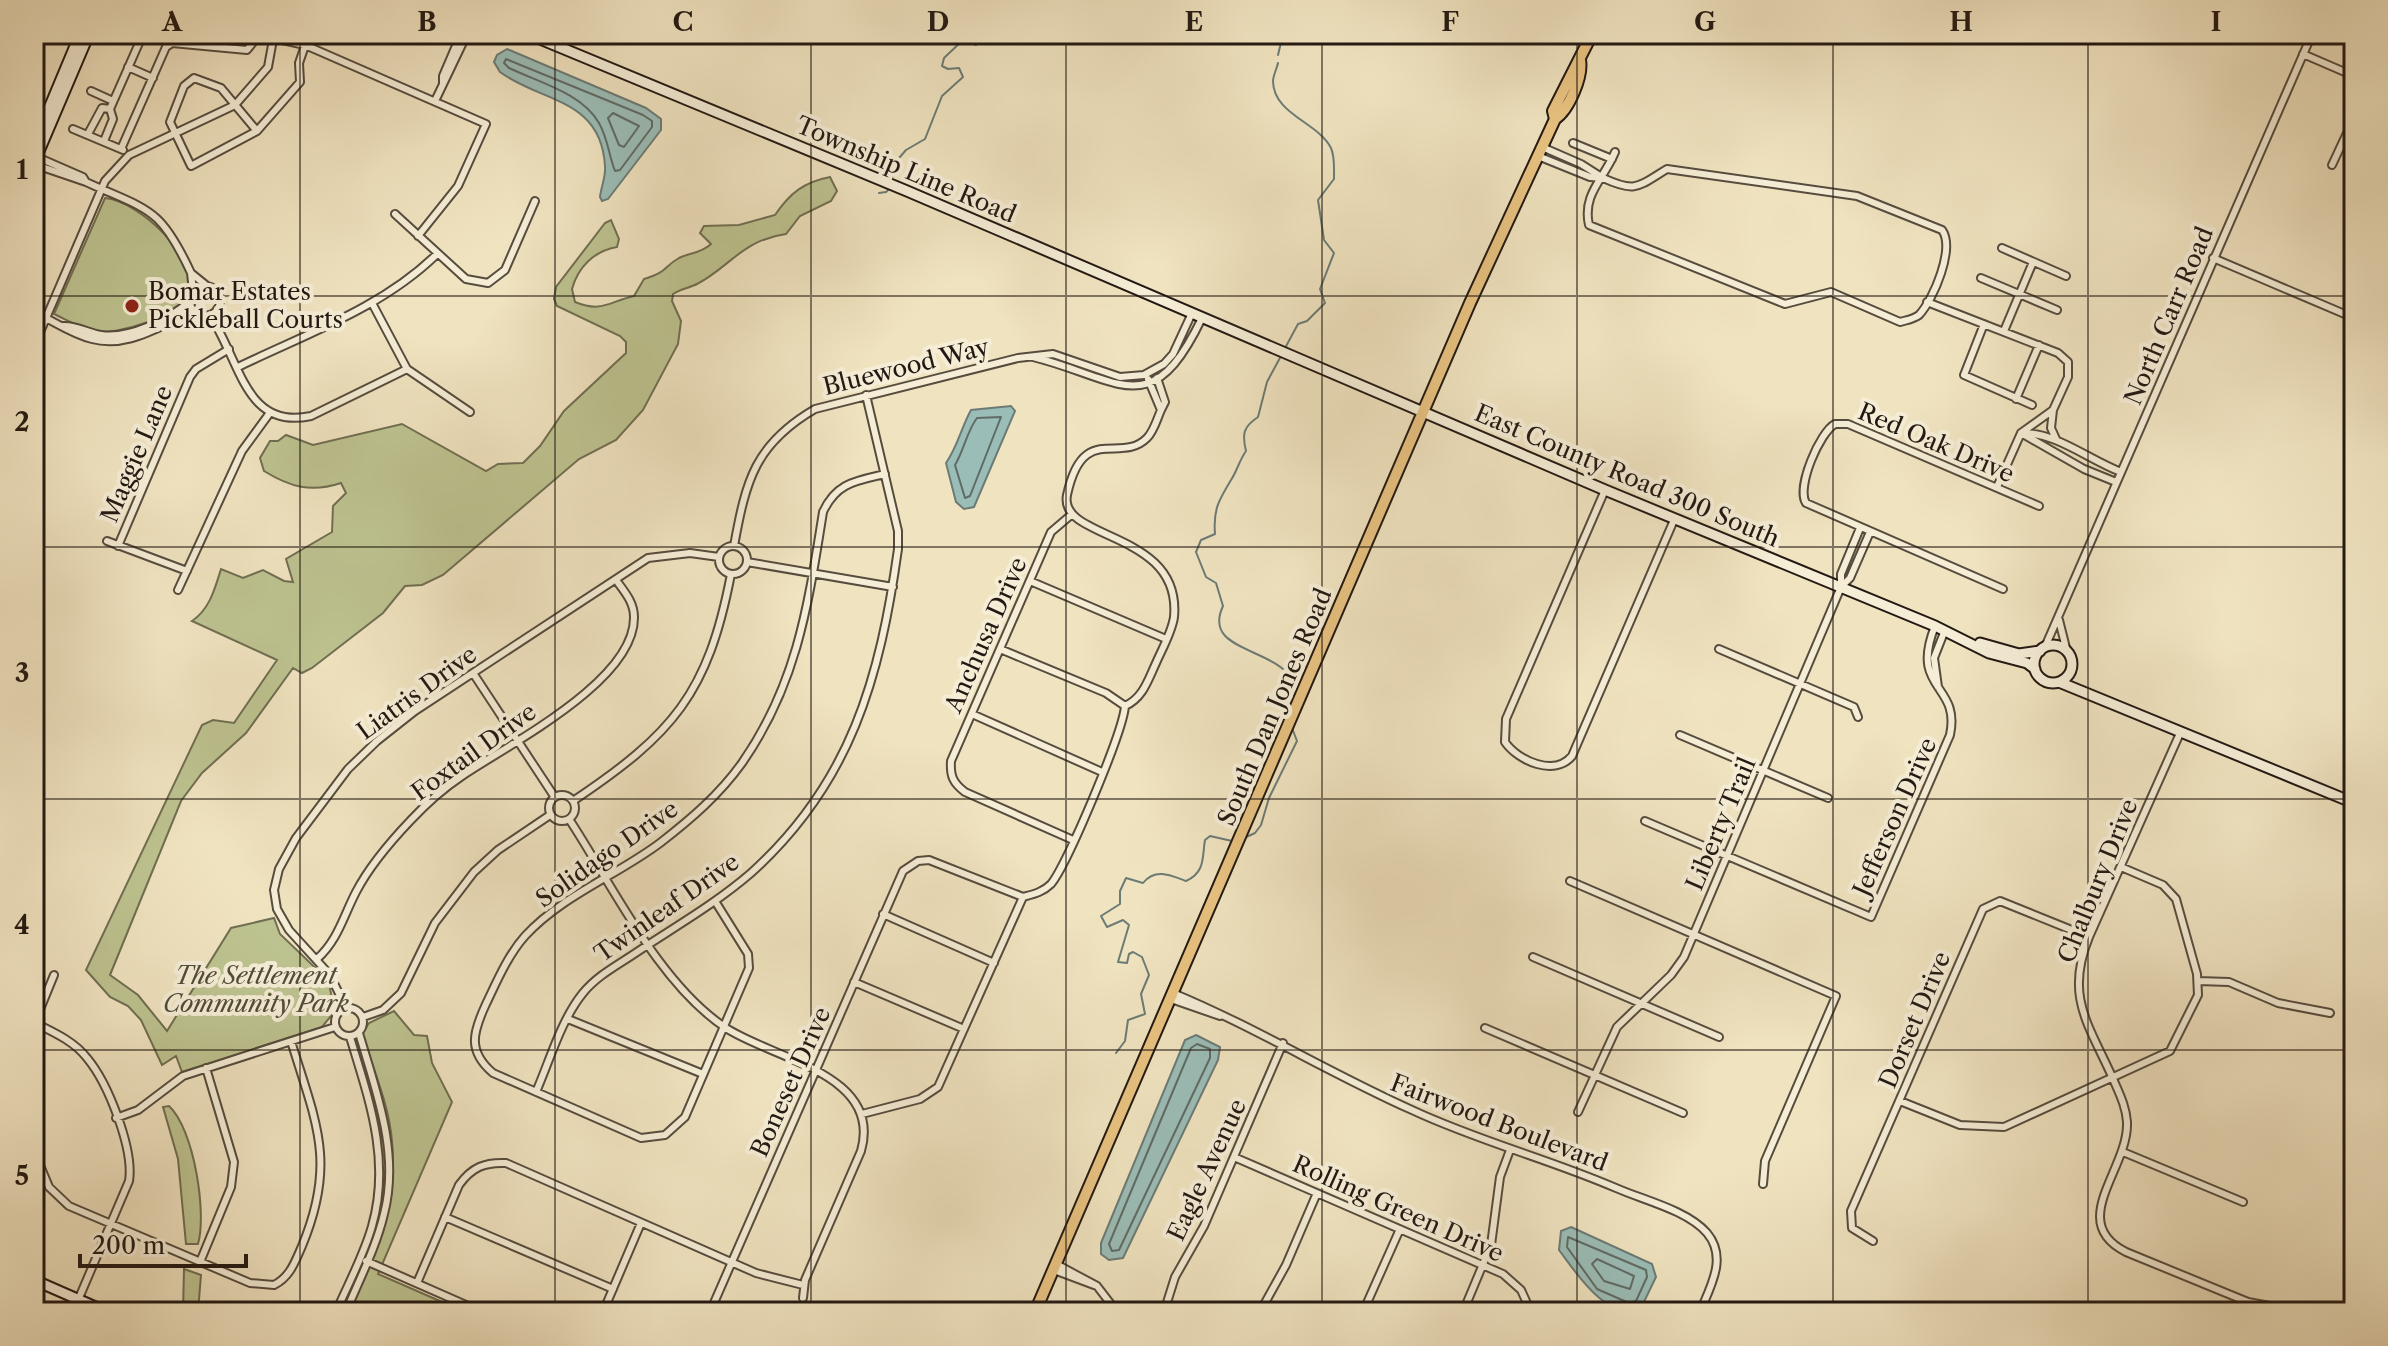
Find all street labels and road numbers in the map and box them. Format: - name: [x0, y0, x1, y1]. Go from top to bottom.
- street label: Township Line Road: [792, 110, 1021, 229]
- street label: North Carr Road: [2118, 222, 2219, 409]
- street label: Bluewood Way: [820, 332, 992, 401]
- street label: Maggie Lane: [95, 381, 178, 527]
- street label: Red Oak Drive: [1854, 397, 2019, 488]
- street label: East County Road 300 South: [1471, 398, 1784, 553]
- street label: Anchusa Drive: [938, 553, 1033, 718]
- street label: South Dan Jones Road: [1211, 583, 1338, 830]
- street label: Liatris Drive: [351, 639, 482, 746]
- street label: Foxtail Drive: [406, 697, 542, 807]
- street label: Jefferson Drive: [1845, 733, 1942, 904]
- street label: Liberty Trail: [1680, 753, 1762, 895]
- street label: Solidago Drive: [530, 794, 683, 913]
- street label: Chalbury Drive: [2051, 795, 2144, 967]
- street label: Twinleaf Drive: [589, 847, 745, 968]
- street label: Dorset Drive: [1873, 947, 1956, 1092]
- street label: Boneset Drive: [745, 1002, 837, 1161]
- street label: Fairwood Boulevard: [1386, 1068, 1612, 1177]
- street label: Eagle Avenue: [1161, 1094, 1252, 1245]
- street label: Rolling Green Drive: [1288, 1149, 1508, 1268]

